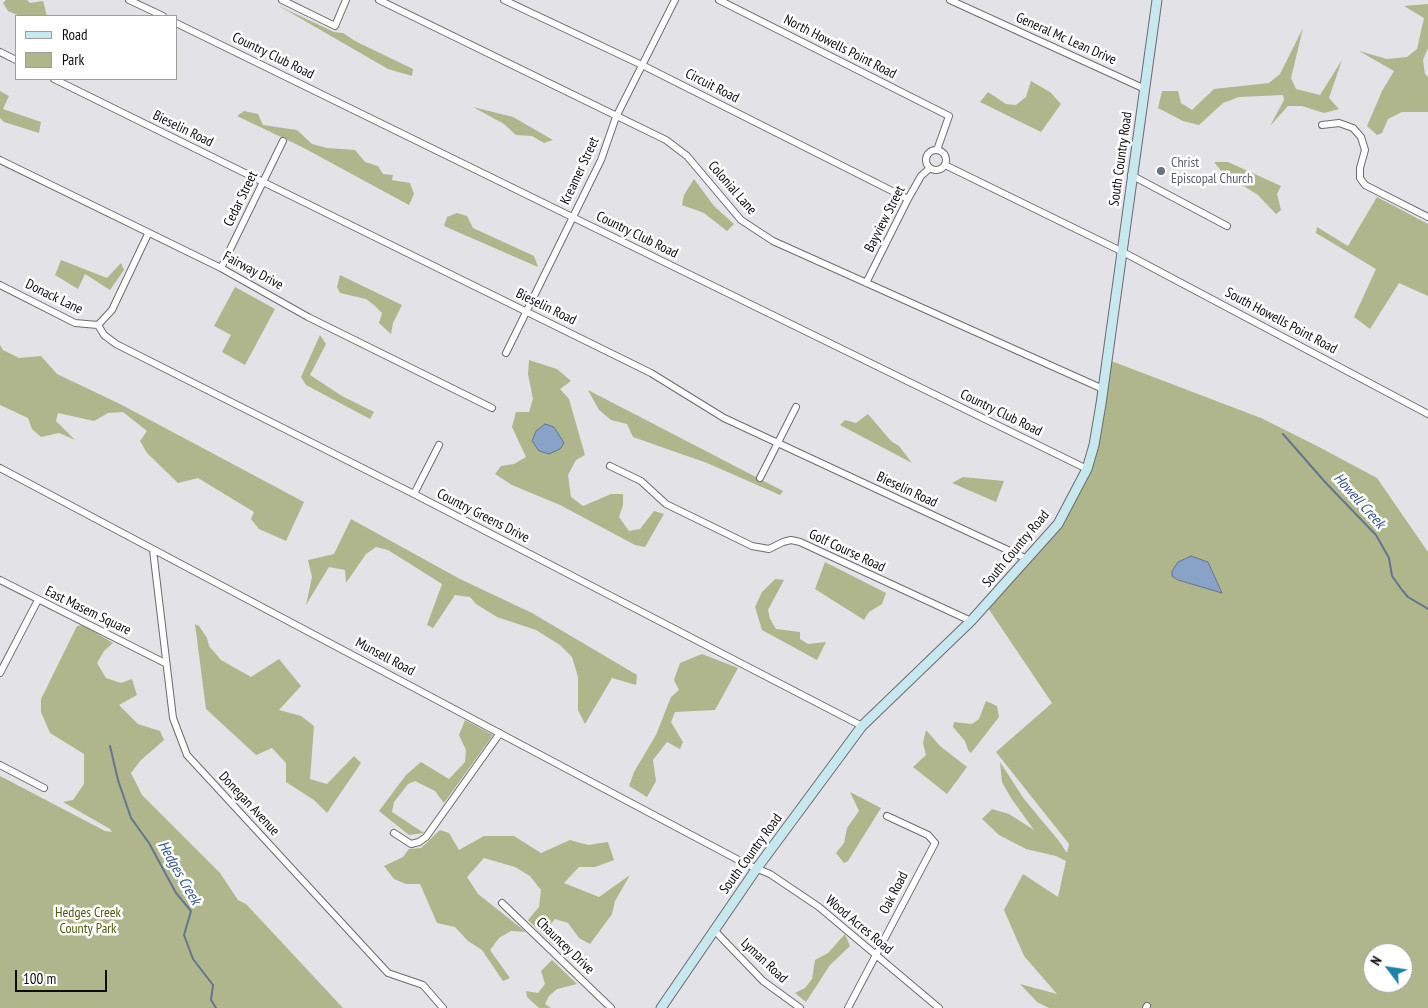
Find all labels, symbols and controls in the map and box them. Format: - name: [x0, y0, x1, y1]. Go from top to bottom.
- street label: General Mc Lean Drive: [1013, 9, 1119, 69]
- street label: North Howells Point Road: [781, 11, 899, 83]
- legend: [15, 15, 178, 80]
- text: Road: [62, 25, 88, 44]
- street label: Country Club Road: [229, 29, 317, 83]
- text: Park: [62, 50, 84, 69]
- street label: Circuit Road: [682, 65, 742, 107]
- street label: Bieselin Road: [150, 107, 216, 151]
- street label: South Country Road: [1106, 111, 1136, 207]
- street label: Kreamer Street: [557, 135, 603, 207]
- place label: Christ Episcopal Church: [1171, 155, 1253, 188]
- street label: Colonial Lane: [704, 158, 760, 218]
- marker: Christ Episcopal Church: [1155, 165, 1167, 177]
- street label: Cedar Street: [220, 169, 262, 229]
- street label: Bayview Street: [861, 183, 909, 255]
- street label: Country Club Road: [593, 208, 681, 262]
- street label: Fairway Drive: [220, 248, 286, 294]
- street label: Donack Lane: [23, 276, 85, 318]
- street label: South Howells Point Road: [1222, 284, 1340, 358]
- street label: Bieselin Road: [513, 285, 579, 329]
- street label: Country Club Road: [957, 386, 1045, 440]
- street label: Bieselin Road: [874, 469, 940, 511]
- water label: Howell Creek: [1329, 470, 1389, 532]
- street label: Country Greens Drive: [434, 485, 532, 547]
- street label: South Country Road: [979, 507, 1053, 591]
- street label: Golf Course Road: [806, 526, 888, 576]
- street label: East Masem Square: [42, 583, 134, 639]
- street label: Munsell Road: [352, 634, 418, 680]
- street label: Donegan Avenue: [215, 769, 283, 839]
- street label: South Country Road: [716, 811, 786, 897]
- water label: Hedges Creek: [154, 838, 204, 908]
- street label: Oak Road: [876, 869, 912, 917]
- street label: Wood Acres Road: [822, 892, 896, 958]
- park label: Hedges Creek County Park: [55, 905, 121, 938]
- street label: Chauncey Drive: [532, 914, 598, 978]
- street label: Lyman Road: [737, 935, 791, 987]
- north arrow: [1363, 943, 1413, 993]
- text: N: [1366, 953, 1386, 969]
- scale bar: [18, 960, 110, 992]
- text: 100 m: [23, 969, 56, 988]

